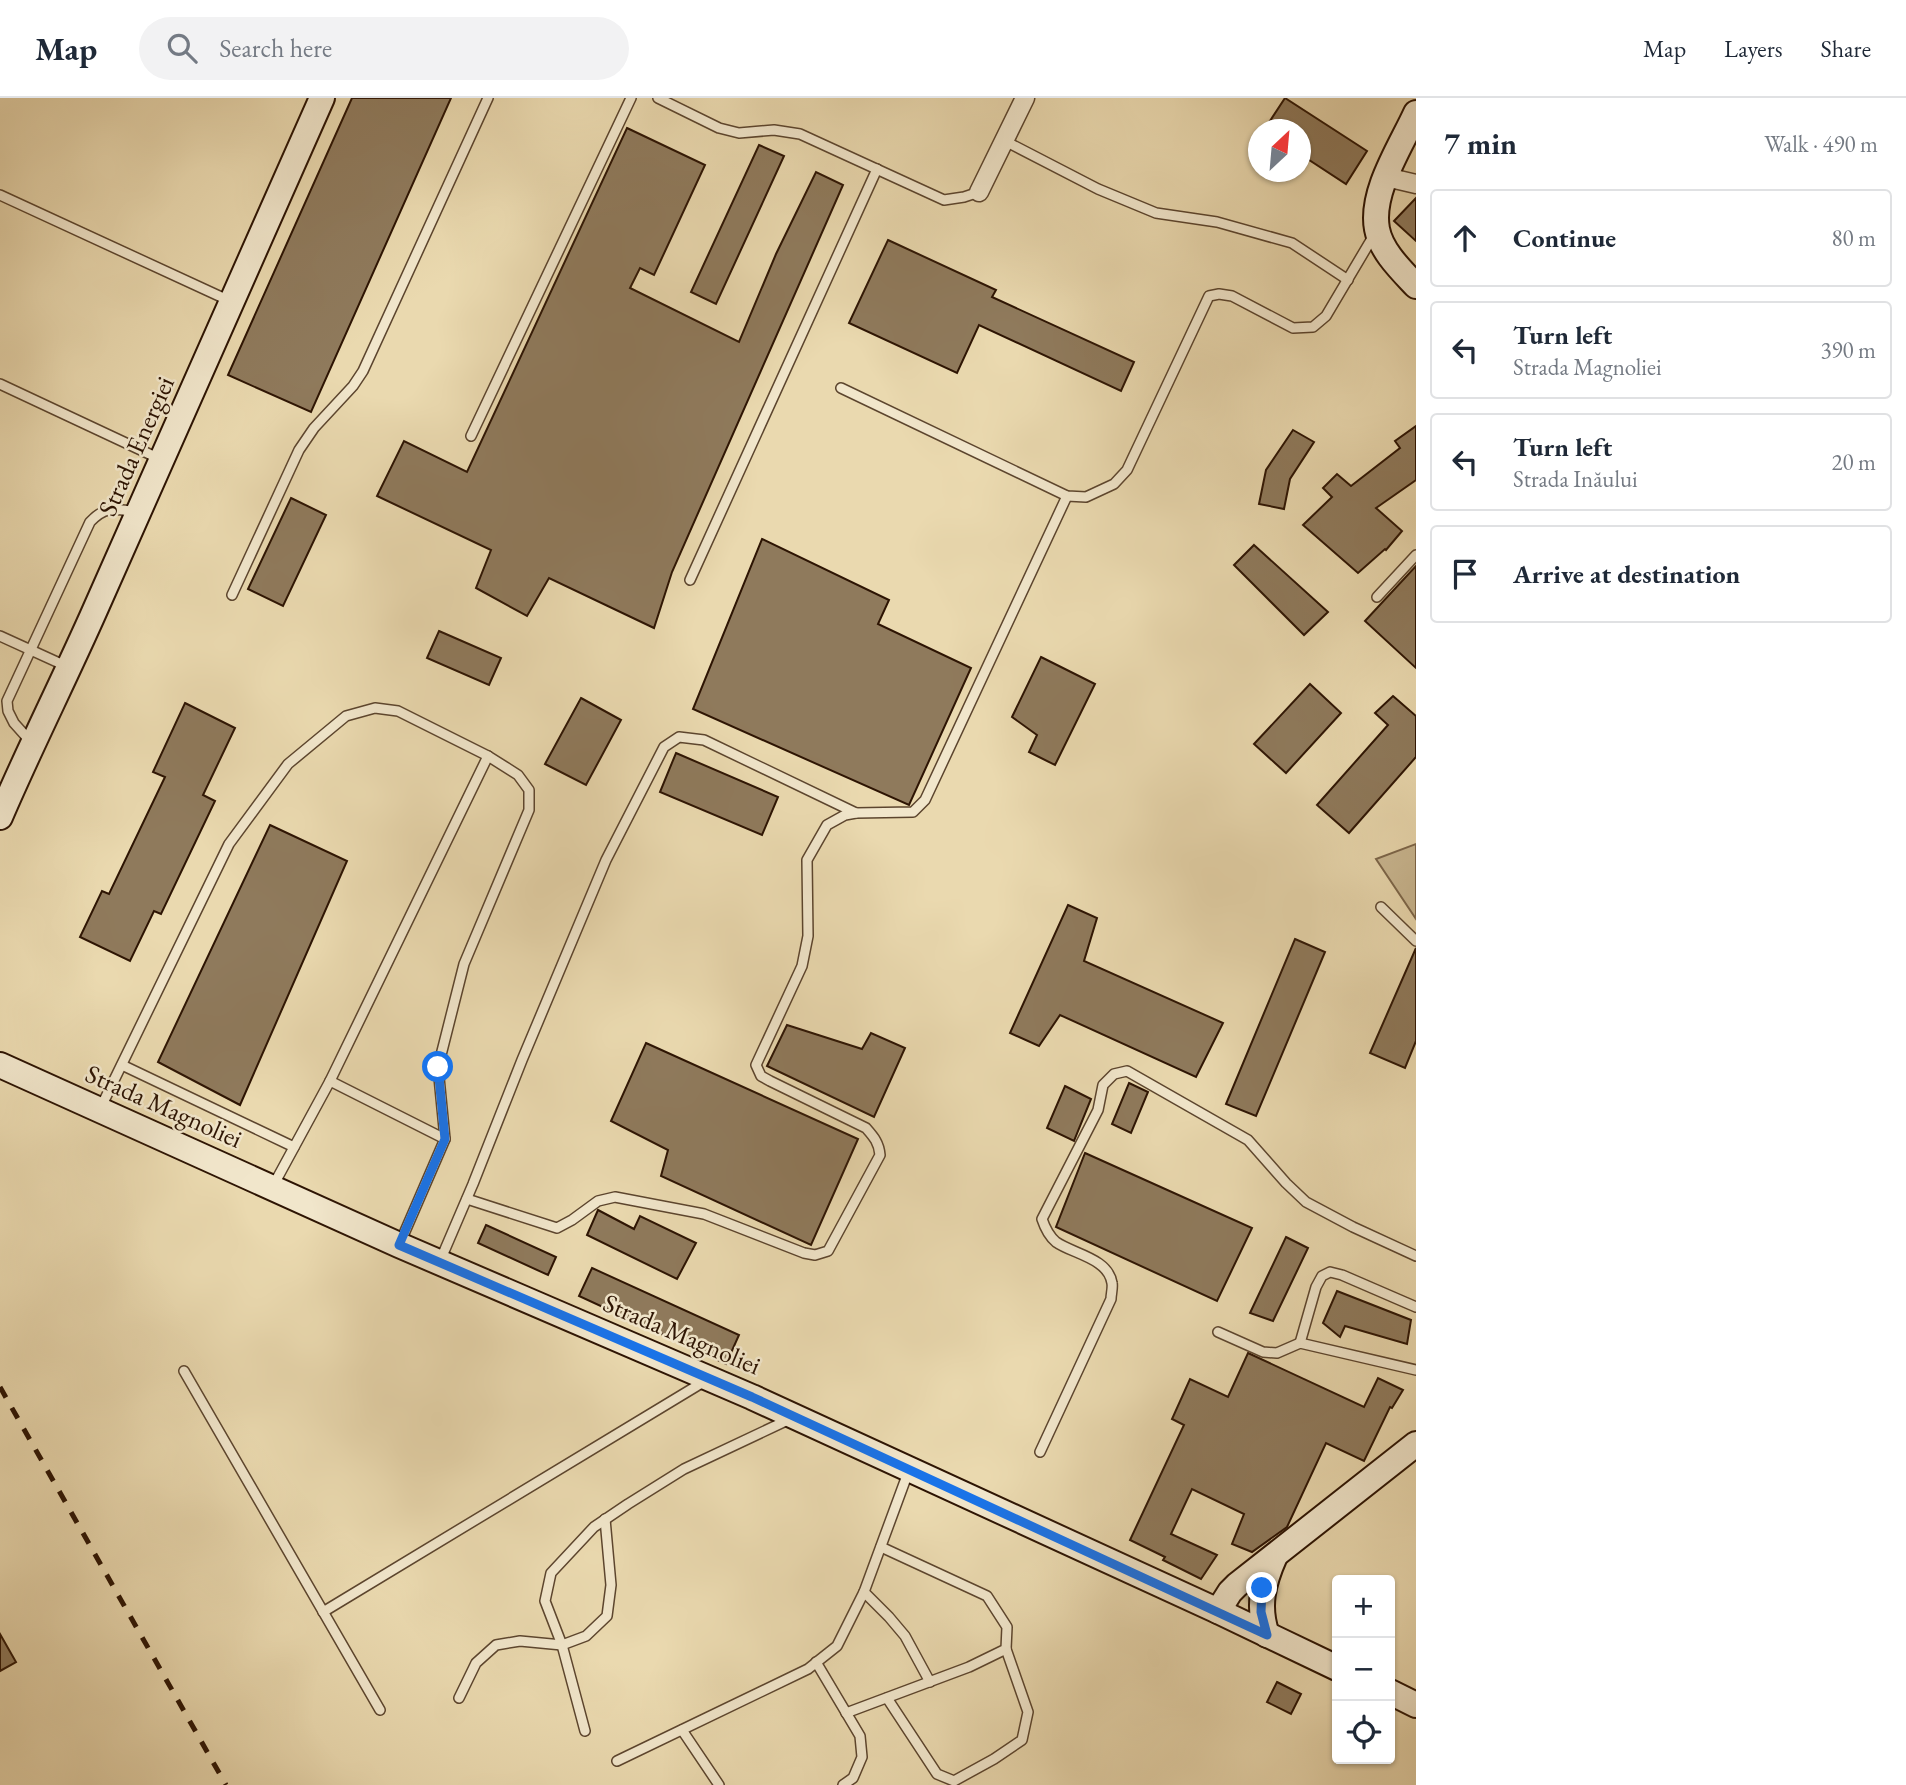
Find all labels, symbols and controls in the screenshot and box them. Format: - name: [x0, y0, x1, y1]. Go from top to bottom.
- search box: [139, 17, 629, 80]
- text: Map: [35, 27, 97, 70]
- icon: search: [163, 29, 201, 67]
- text: Search here: [219, 31, 332, 65]
- text: Map: [1643, 33, 1686, 64]
- text: Layers: [1724, 33, 1783, 64]
- text: Share: [1821, 33, 1871, 64]
- north arrow: [1248, 119, 1311, 182]
- text: 7 min: [1444, 124, 1517, 163]
- text: Walk · 490 m: [1764, 129, 1878, 159]
- icon: ahead: [1446, 219, 1484, 257]
- text: Continue: [1513, 221, 1616, 255]
- text: 80 m: [1831, 223, 1876, 253]
- text: Turn left: [1513, 318, 1612, 352]
- icon: left: [1446, 331, 1484, 369]
- text: 390 m: [1820, 335, 1876, 365]
- text: Strada Magnoliei: [1513, 352, 1662, 382]
- street label: Strada Energiei: [90, 371, 182, 521]
- text: Turn left: [1513, 430, 1612, 464]
- icon: left: [1446, 443, 1484, 481]
- text: 20 m: [1831, 447, 1876, 477]
- text: Strada Inăului: [1513, 464, 1638, 494]
- icon: arrive: [1446, 555, 1484, 593]
- text: Arrive at destination: [1513, 557, 1740, 591]
- route start: [422, 1051, 453, 1082]
- street label: Strada Magnoliei: [80, 1056, 248, 1156]
- street label: Strada Magnoliei: [598, 1286, 766, 1382]
- route end: [1246, 1572, 1277, 1603]
- map controls: [1332, 1575, 1395, 1764]
- button: +: [1332, 1575, 1395, 1638]
- button: −: [1332, 1638, 1395, 1701]
- button: locate: [1332, 1701, 1395, 1764]

